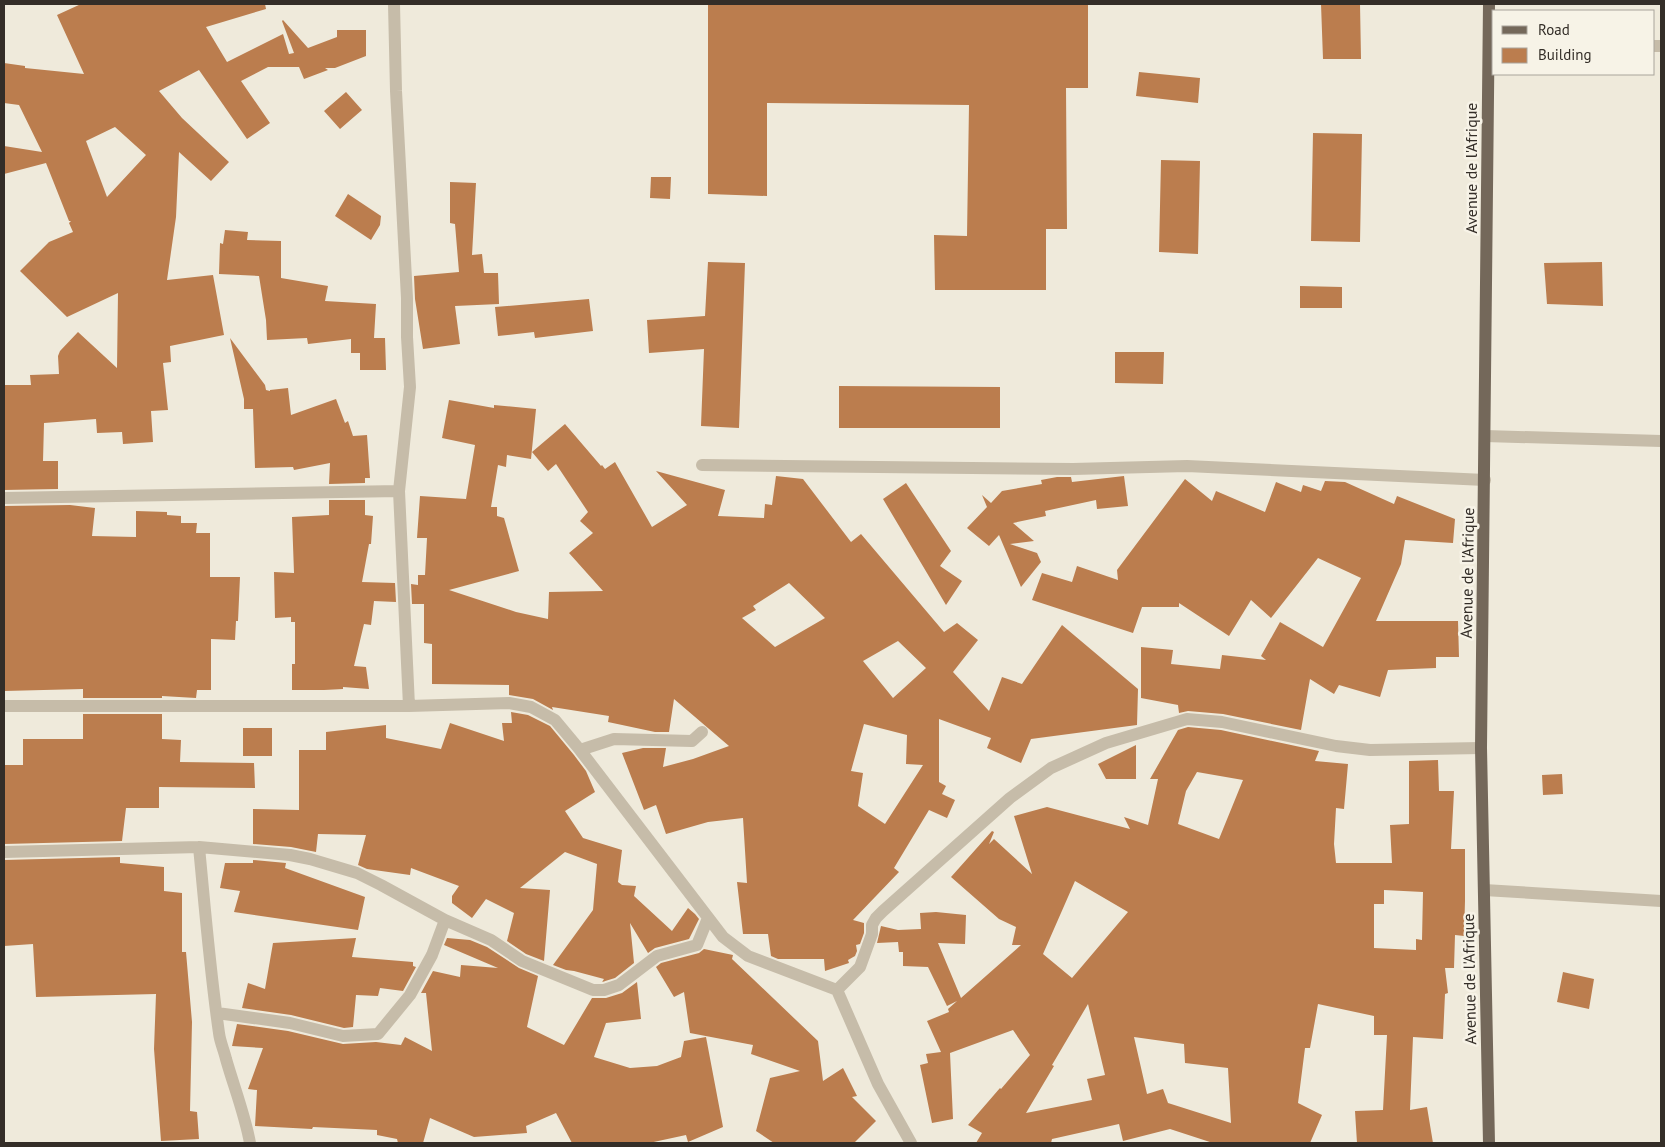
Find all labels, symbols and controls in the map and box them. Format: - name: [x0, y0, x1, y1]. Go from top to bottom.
- legend: [1492, 10, 1655, 75]
- text: Road: [1538, 20, 1570, 39]
- text: Building: [1538, 45, 1592, 64]
- street label: Avenue de l'Afrique: [1461, 103, 1481, 234]
- street label: Avenue de l'Afrique: [1456, 507, 1478, 639]
- street label: Avenue de l'Afrique: [1458, 913, 1480, 1045]

